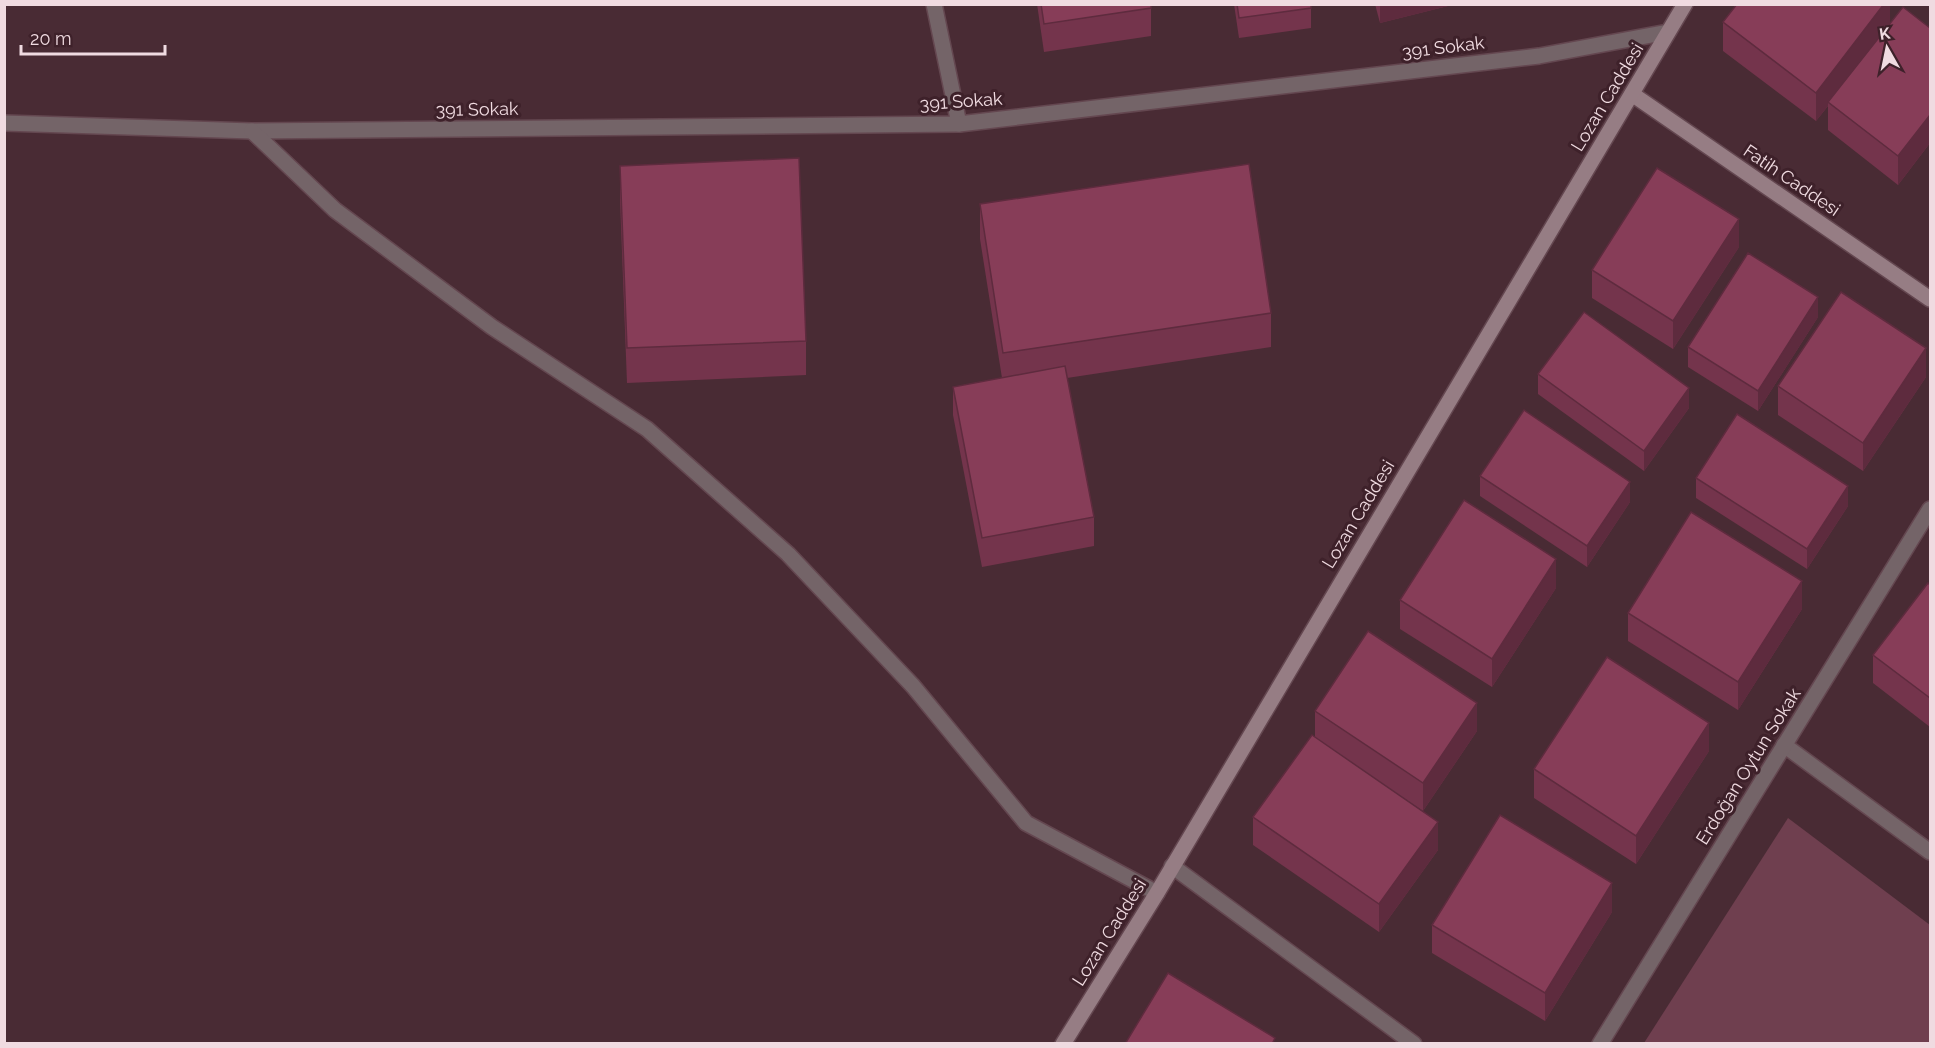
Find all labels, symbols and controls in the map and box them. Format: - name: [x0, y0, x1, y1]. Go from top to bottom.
- scale bar: [21, 18, 165, 56]
- north arrow: [1857, 18, 1917, 78]
- text: K: [1878, 23, 1892, 44]
- text: 20 m: [30, 28, 72, 49]
- street label: 391 Sokak: [1401, 31, 1486, 62]
- street label: Lozan Caddesi: [1567, 39, 1647, 155]
- street label: 391 Sokak: [919, 88, 1004, 114]
- street label: 391 Sokak: [435, 98, 519, 120]
- street label: Fatih Caddesi: [1740, 140, 1844, 220]
- street label: Lozan Caddesi: [1318, 456, 1398, 572]
- street label: Erdoğan Oytun Sokak: [1691, 684, 1805, 848]
- street label: Lozan Caddesi: [1068, 875, 1150, 989]

